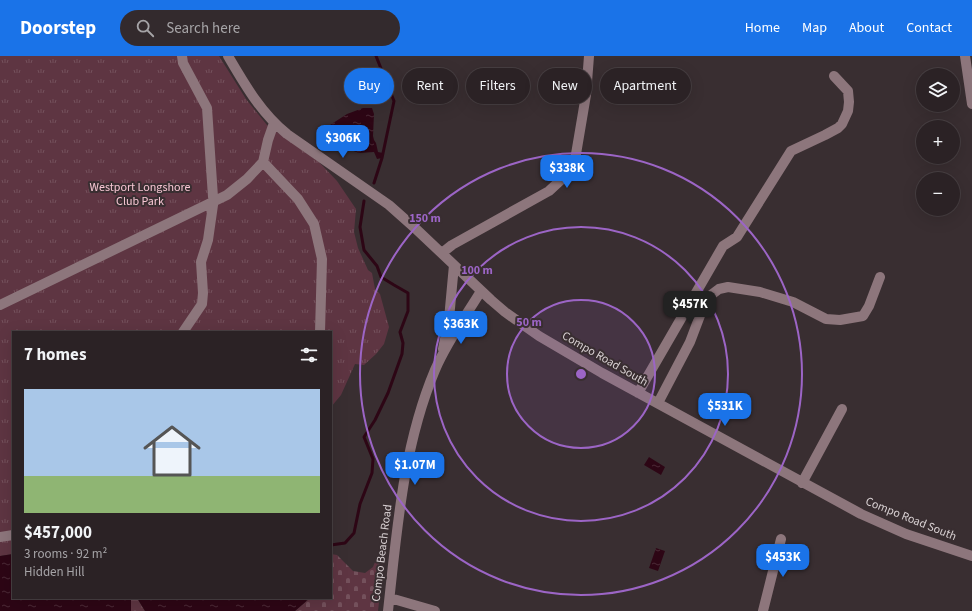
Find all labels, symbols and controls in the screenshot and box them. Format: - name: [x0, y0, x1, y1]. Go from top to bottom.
- search box: [120, 10, 400, 46]
- text: Doorstep: [20, 15, 96, 42]
- icon: search: [134, 17, 156, 39]
- text: Search here: [166, 18, 240, 39]
- text: Home: [745, 18, 780, 38]
- text: Map: [802, 18, 827, 38]
- text: About: [849, 18, 884, 38]
- text: Contact: [906, 18, 952, 38]
- chip: Buy: [344, 68, 394, 104]
- chip: Rent: [402, 68, 458, 104]
- chip: Filters: [466, 68, 530, 104]
- chip: New: [538, 68, 592, 104]
- chip: Apartment: [600, 68, 691, 104]
- map controls: [916, 68, 960, 216]
- button: layers: [916, 68, 960, 112]
- button: +: [916, 120, 960, 164]
- pin: $306K: [315, 125, 371, 159]
- text: $306K: [325, 129, 361, 147]
- pin: $338K: [539, 155, 595, 189]
- text: $338K: [549, 159, 585, 177]
- button: −: [916, 172, 960, 216]
- park label: Westport Longshore Club Park: [90, 179, 190, 210]
- text: 150 m: [409, 210, 441, 227]
- text: 100 m: [461, 262, 493, 279]
- pin: $457K: [662, 291, 718, 325]
- text: $457K: [672, 295, 708, 313]
- pin: $363K: [433, 311, 489, 345]
- text: 50 m: [516, 314, 542, 331]
- text: $363K: [443, 315, 479, 333]
- street label: Compo Road South: [559, 327, 651, 391]
- text: 7 homes: [24, 343, 86, 367]
- icon: filters: [298, 344, 320, 366]
- centre of rings: [574, 367, 588, 381]
- pin: $531K: [697, 393, 753, 427]
- text: $531K: [707, 397, 743, 415]
- icon: home: [136, 415, 208, 487]
- pin: $1.07M: [382, 452, 448, 486]
- text: $1.07M: [394, 456, 436, 474]
- street label: Compo Road South: [863, 493, 959, 545]
- street label: Compo Beach Road: [368, 503, 396, 603]
- text: $457,000: [24, 521, 92, 545]
- pin: $453K: [755, 544, 811, 578]
- text: 3 rooms · 92 m²: [24, 545, 107, 563]
- text: $453K: [765, 548, 801, 566]
- text: Hidden Hill: [24, 563, 85, 581]

